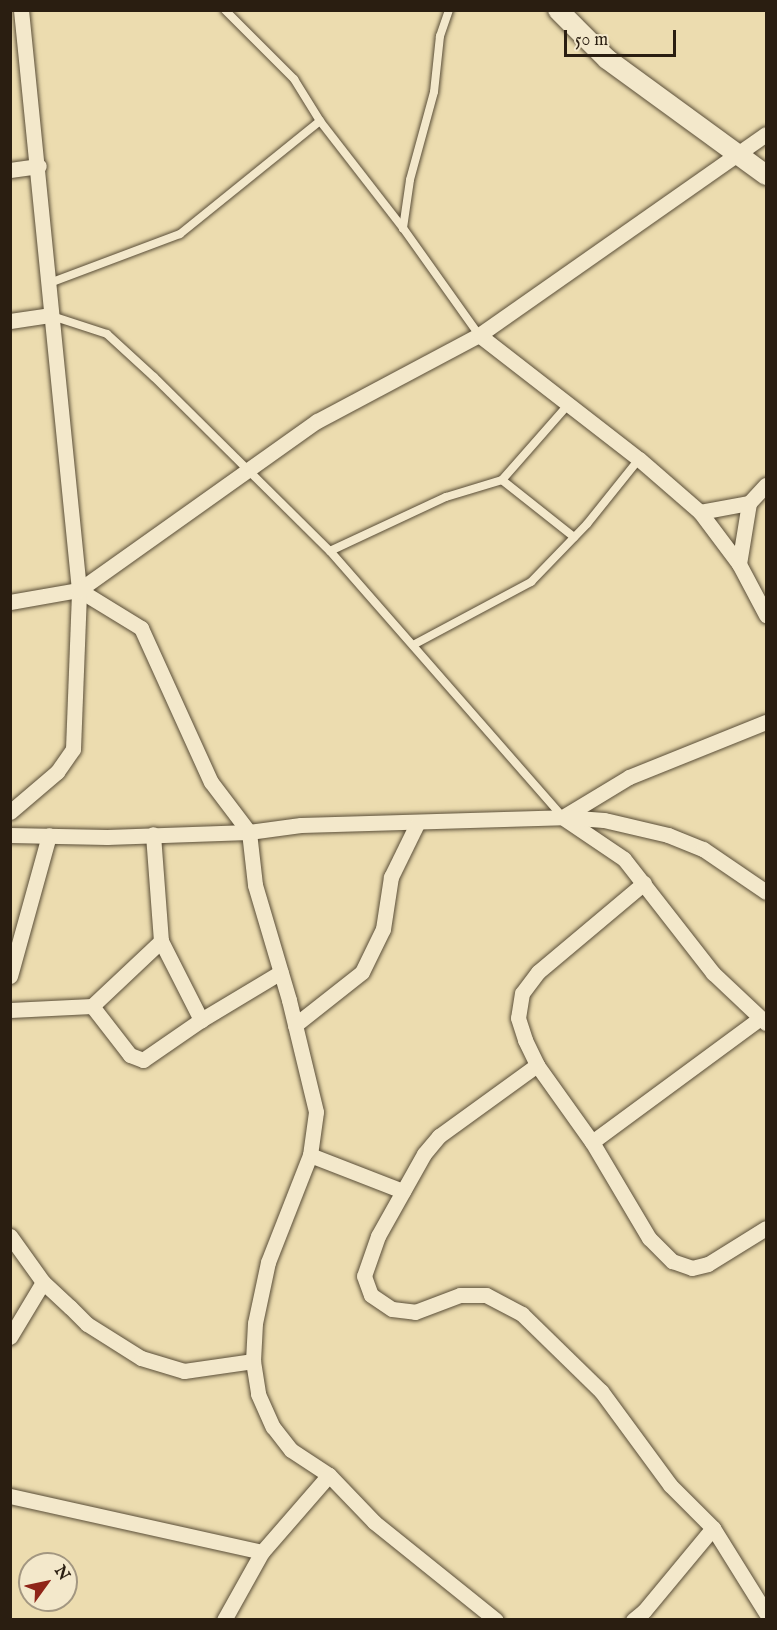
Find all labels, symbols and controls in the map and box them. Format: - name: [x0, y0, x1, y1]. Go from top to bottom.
- scale bar: [567, 18, 680, 56]
- text: 50 m: [575, 29, 608, 52]
- north arrow: [18, 1552, 78, 1612]
- text: N: [49, 1562, 74, 1585]

